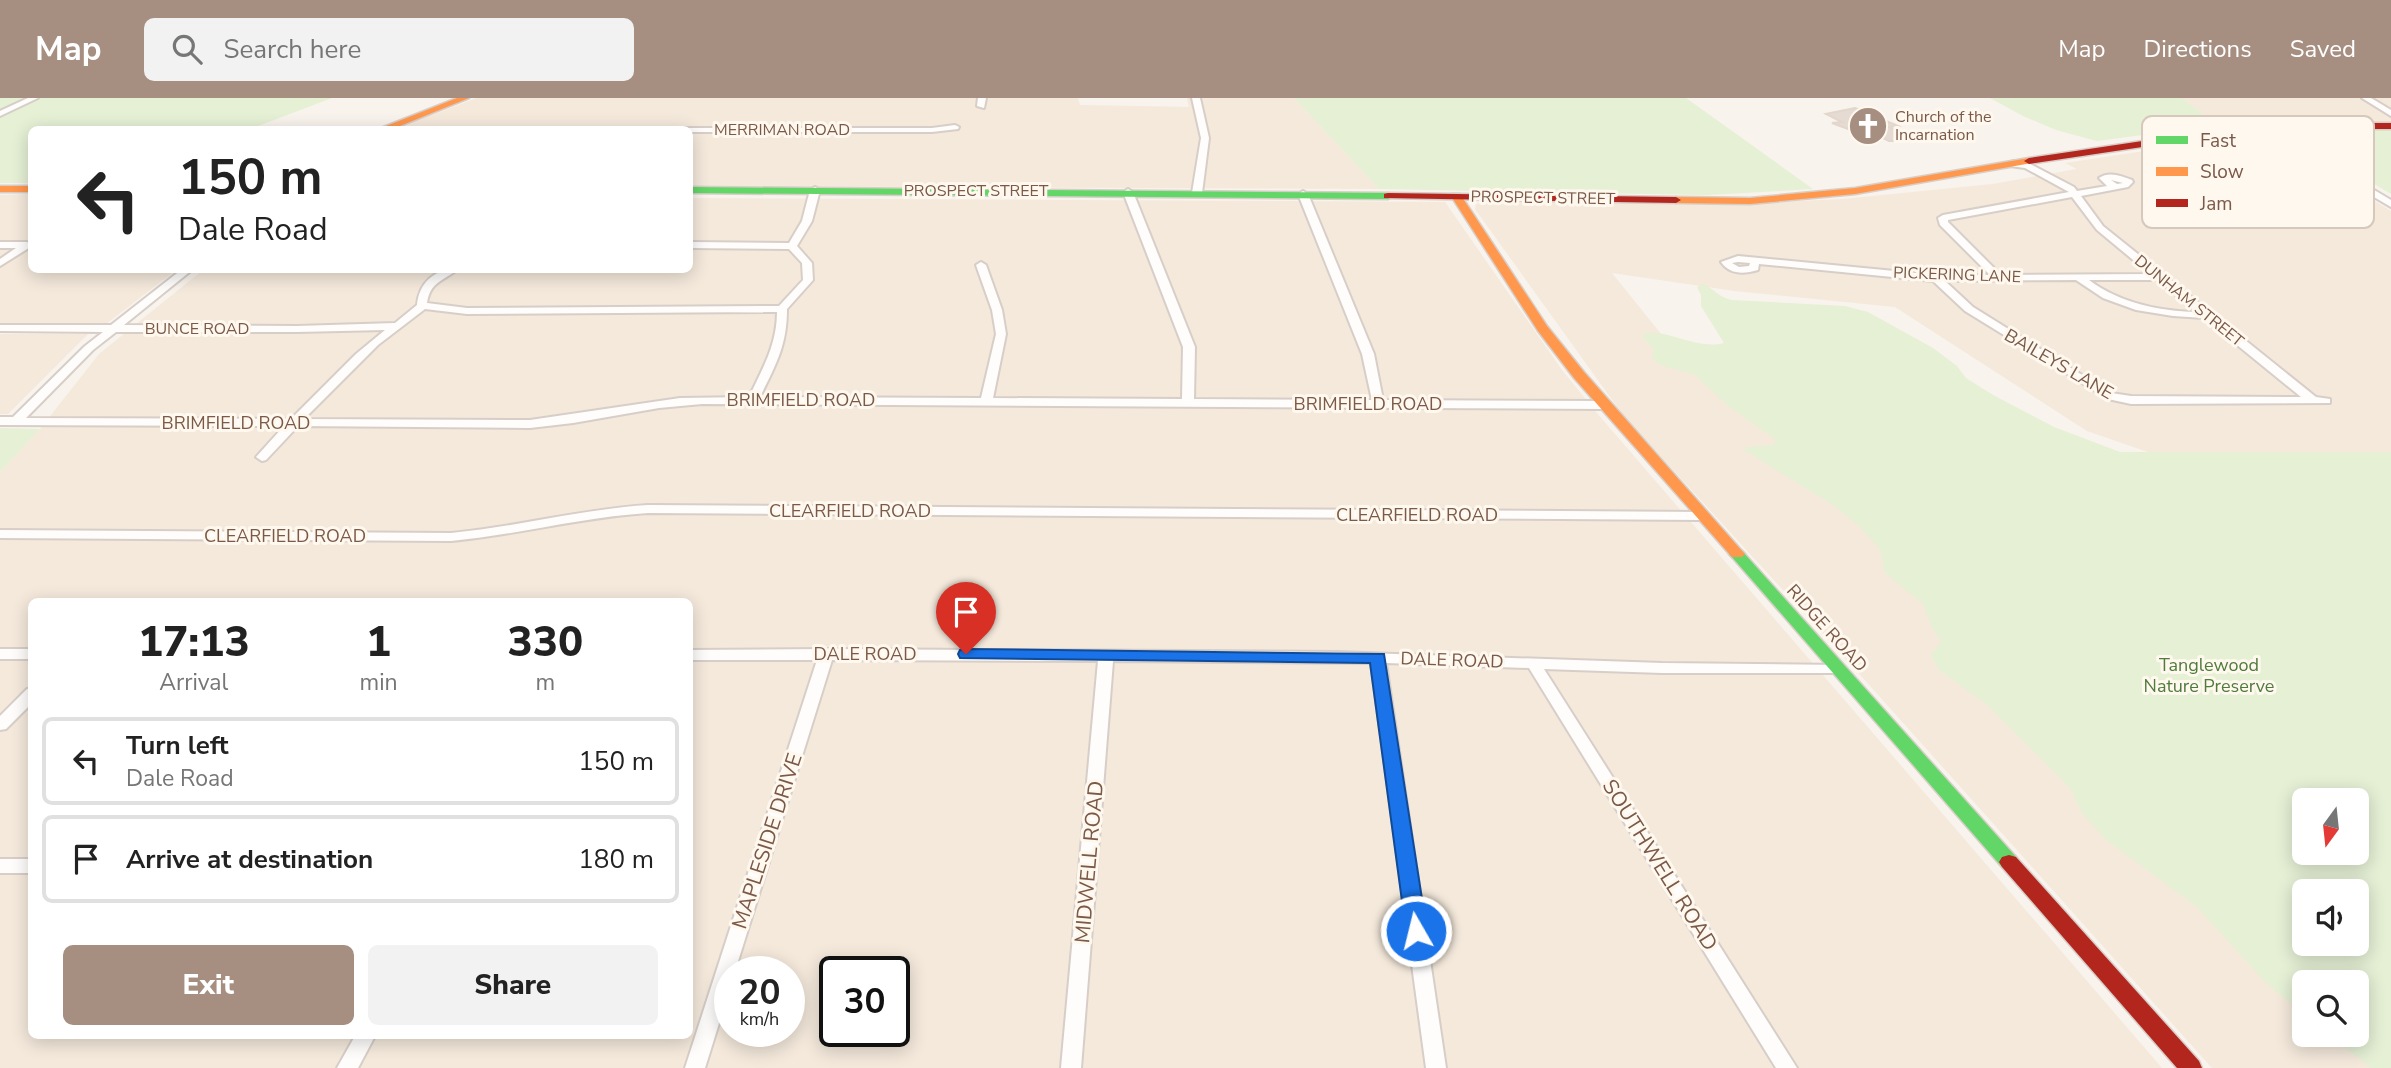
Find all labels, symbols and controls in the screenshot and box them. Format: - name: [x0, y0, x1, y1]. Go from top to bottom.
- search box: [144, 18, 634, 81]
- text: Map: [35, 27, 102, 72]
- icon: search: [168, 30, 206, 68]
- text: Search here: [224, 32, 361, 67]
- text: Map: [2058, 33, 2105, 65]
- text: Directions: [2143, 33, 2252, 65]
- text: Saved: [2290, 33, 2356, 65]
- church icon: Church of the Incarnation: [1847, 105, 1889, 147]
- place label: Church of the Incarnation: [1895, 106, 1992, 146]
- legend: [2142, 116, 2374, 228]
- street label: MERRIMAN ROAD: [714, 119, 850, 141]
- text: Fast: [2200, 128, 2236, 154]
- text: 150 m: [178, 144, 322, 211]
- icon: left: [63, 154, 154, 245]
- text: Slow: [2200, 159, 2244, 185]
- street label: PROSPECT STREET: [904, 180, 1049, 202]
- street label: PROSPECT STREET: [1470, 186, 1616, 210]
- text: Jam: [2199, 191, 2233, 217]
- text: Dale Road: [178, 208, 328, 251]
- street label: DUNHAM STREET: [2130, 250, 2249, 352]
- street label: PICKERING LANE: [1893, 262, 2021, 288]
- street label: BUNCE ROAD: [145, 318, 249, 340]
- street label: BAILEYS LANE: [2000, 323, 2118, 405]
- street label: BRIMFIELD ROAD: [727, 388, 875, 412]
- street label: BRIMFIELD ROAD: [1294, 392, 1442, 416]
- street label: BRIMFIELD ROAD: [162, 411, 310, 435]
- street label: CLEARFIELD ROAD: [769, 499, 931, 523]
- street label: CLEARFIELD ROAD: [1336, 503, 1498, 527]
- street label: CLEARFIELD ROAD: [204, 524, 366, 548]
- street label: RIDGE ROAD: [1781, 579, 1873, 677]
- pin: [936, 582, 996, 654]
- icon: arrive: [947, 593, 985, 631]
- text: 17:13: [138, 614, 250, 671]
- text: 1: [366, 614, 391, 671]
- text: 330: [508, 614, 583, 671]
- street label: DALE ROAD: [813, 642, 917, 666]
- street label: DALE ROAD: [1400, 646, 1504, 674]
- park label: Tanglewood Nature Preserve: [2144, 653, 2274, 698]
- text: Arrival: [159, 667, 228, 698]
- text: min: [360, 667, 398, 698]
- text: m: [535, 667, 555, 698]
- text: Turn left: [126, 728, 229, 763]
- icon: left: [67, 742, 105, 780]
- text: 150 m: [578, 744, 654, 779]
- street label: MAPLESIDE DRIVE: [725, 750, 809, 932]
- text: Dale Road: [126, 763, 234, 794]
- street label: SOUTHWELL ROAD: [1596, 774, 1724, 956]
- street label: MIDWELL ROAD: [1068, 780, 1110, 944]
- north arrow: [2292, 788, 2370, 864]
- map controls: [2292, 788, 2369, 1047]
- icon: arrive: [67, 840, 105, 878]
- text: Arrive at destination: [126, 842, 373, 877]
- text: 180 m: [578, 842, 654, 877]
- button: sound: [2292, 879, 2369, 956]
- position arrow: [1379, 894, 1453, 968]
- button: Exit: [63, 945, 354, 1025]
- button: Share: [368, 945, 658, 1025]
- speed limit sign: 30: [819, 956, 910, 1047]
- text: 20: [738, 969, 781, 1016]
- button: search: [2292, 970, 2369, 1047]
- text: km/h: [740, 1007, 779, 1031]

